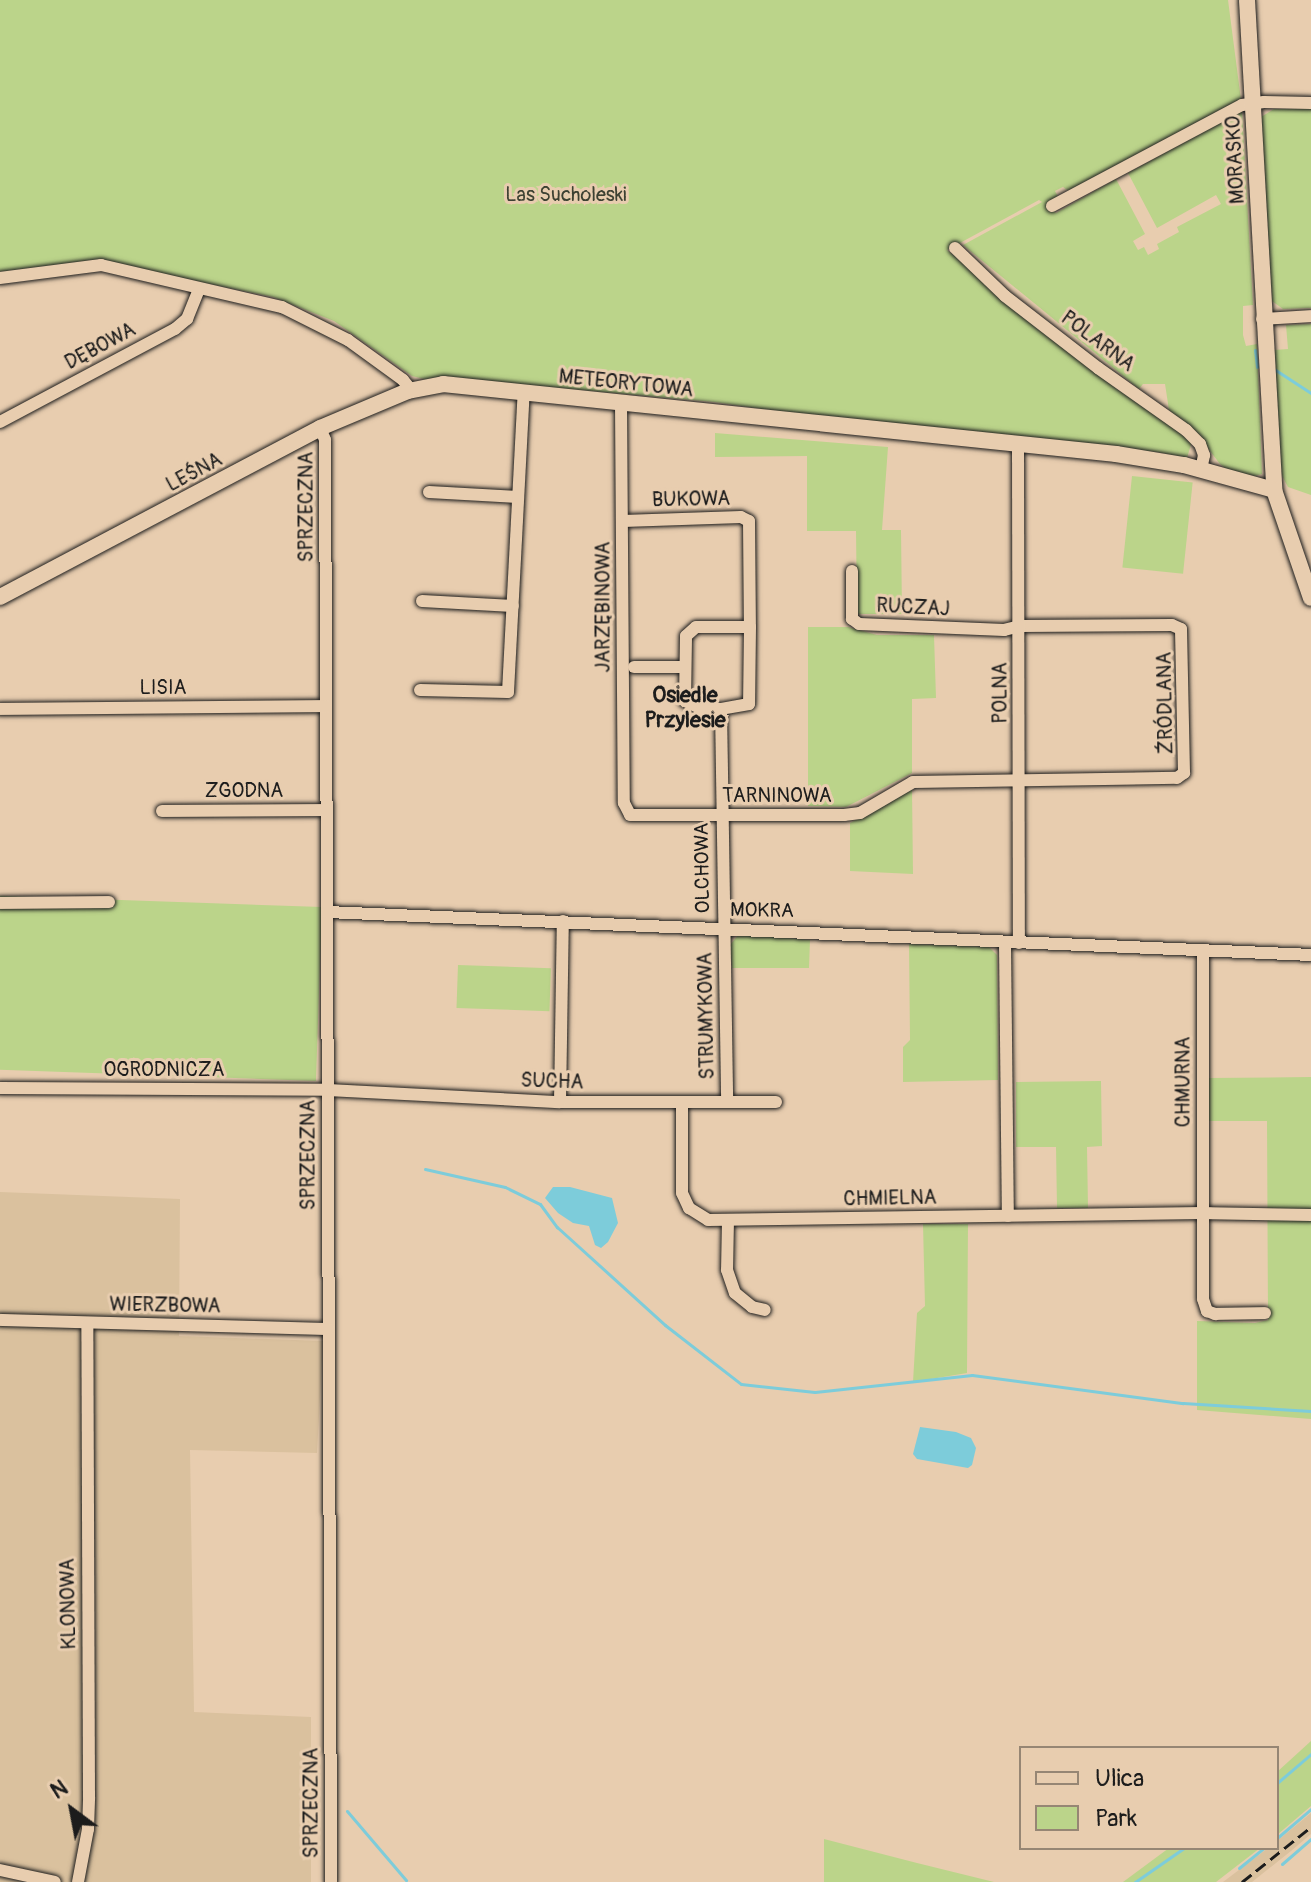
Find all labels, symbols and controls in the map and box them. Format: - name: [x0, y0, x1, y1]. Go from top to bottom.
- street label: MORASKO: [1221, 115, 1249, 205]
- park label: Las Sucholeski: [505, 182, 627, 206]
- street label: POLARNA: [1056, 306, 1140, 376]
- street label: DĘBOWA: [61, 317, 139, 375]
- street label: METEORYTOWA: [558, 364, 694, 402]
- street label: LEŚNA: [162, 447, 226, 497]
- street label: SPRZECZNA: [294, 452, 318, 562]
- street label: BUKOWA: [652, 486, 730, 512]
- street label: JARZĘBINOWA: [591, 541, 615, 673]
- street label: RUCZAJ: [876, 593, 950, 621]
- street label: ŹRÓDLANA: [1152, 651, 1178, 755]
- street label: POLNA: [988, 662, 1012, 724]
- street label: LISIA: [139, 675, 187, 699]
- district label: Osiedle Przylesie: [644, 682, 726, 734]
- street label: ZGODNA: [205, 778, 283, 802]
- street label: TARNINOWA: [722, 783, 832, 807]
- street label: OLCHOWA: [689, 823, 715, 913]
- street label: MOKRA: [730, 897, 794, 923]
- street label: STRUMYKOWA: [693, 952, 719, 1080]
- street label: CHMURNA: [1171, 1037, 1195, 1127]
- street label: OGRODNICZA: [104, 1057, 224, 1081]
- street label: SUCHA: [520, 1068, 584, 1094]
- street label: SPRZECZNA: [296, 1100, 320, 1210]
- street label: CHMIELNA: [843, 1185, 937, 1211]
- street label: WIERZBOWA: [109, 1292, 221, 1318]
- street label: KLONOWA: [55, 1558, 81, 1650]
- legend: [1019, 1746, 1279, 1850]
- street label: SPRZECZNA: [299, 1748, 323, 1858]
- text: Ulica: [1095, 1764, 1144, 1793]
- north arrow: [32, 1770, 112, 1850]
- text: N: [46, 1774, 73, 1805]
- text: Park: [1095, 1804, 1137, 1833]

